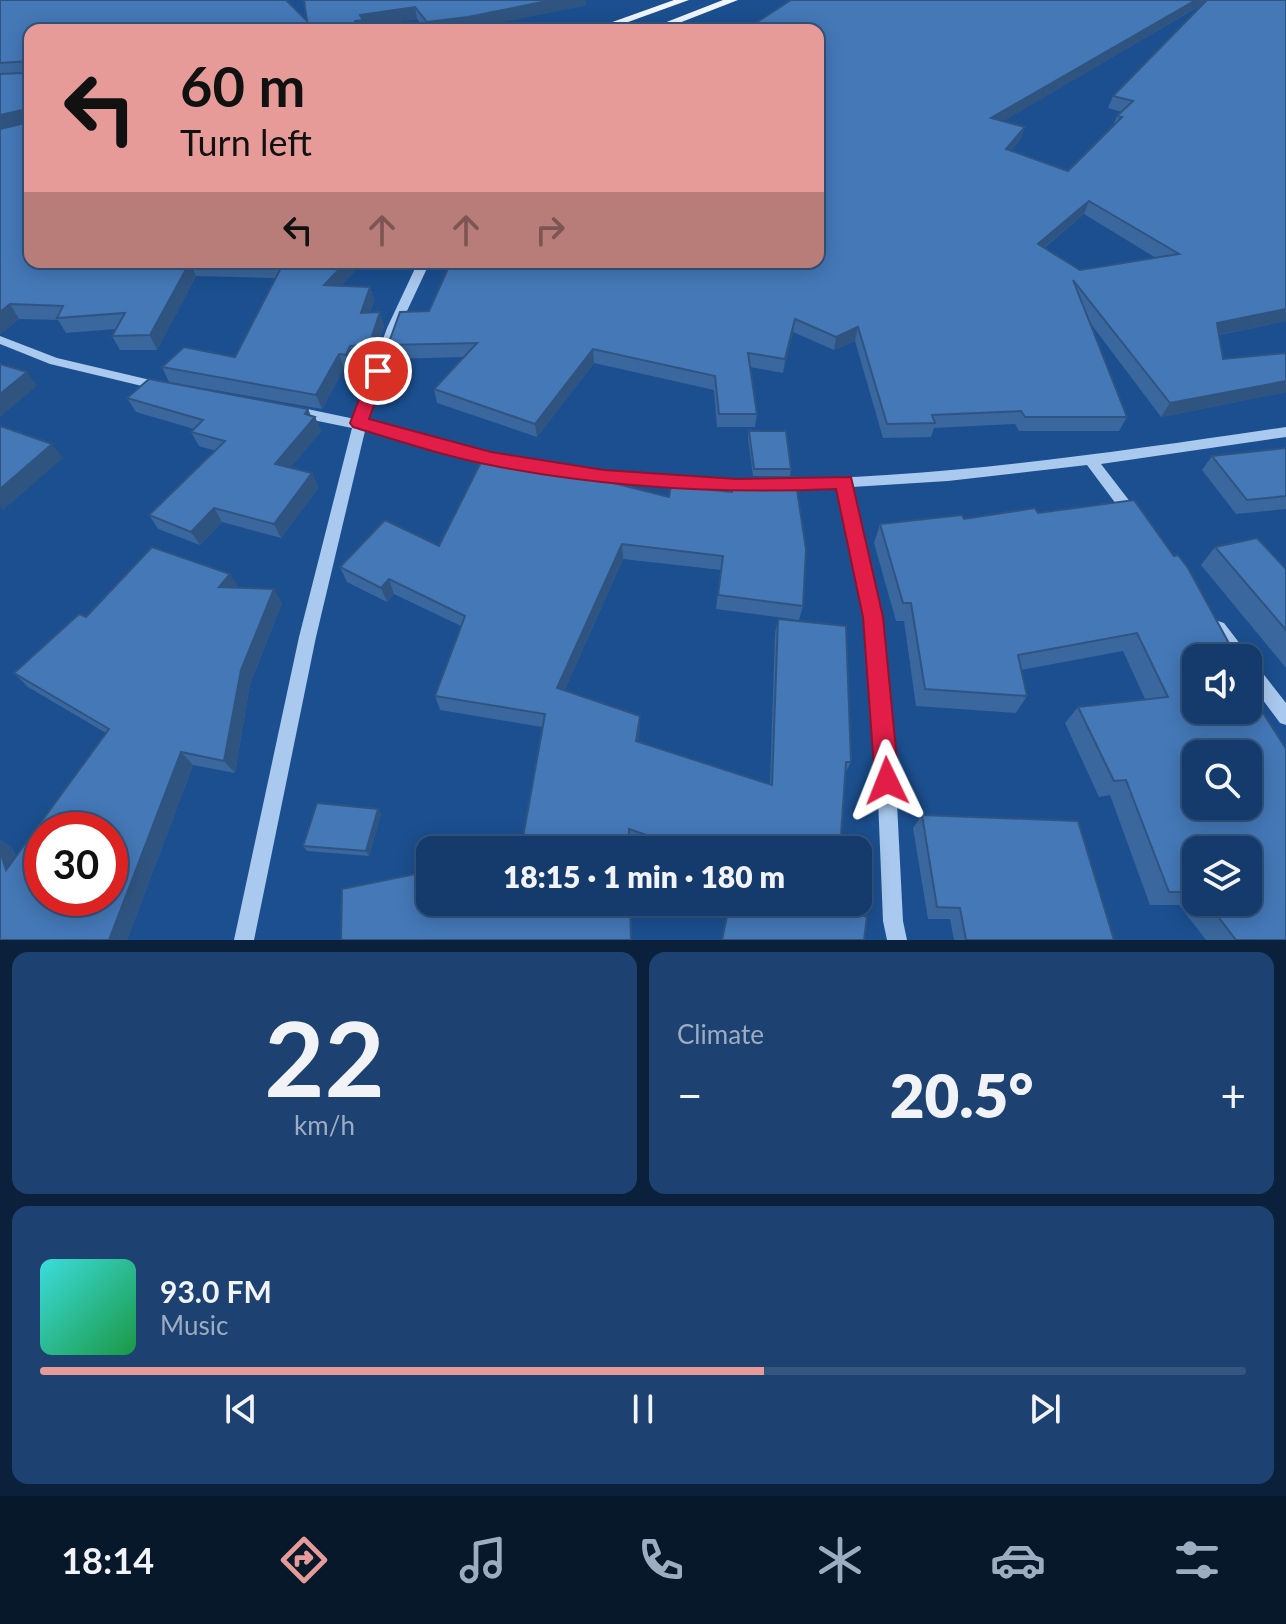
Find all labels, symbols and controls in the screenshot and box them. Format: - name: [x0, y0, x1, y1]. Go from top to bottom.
- text: 60 m: [180, 52, 305, 119]
- icon: left: [48, 56, 152, 160]
- text: Turn left: [180, 120, 312, 164]
- icon: left: [276, 208, 320, 252]
- icon: ahead: [360, 208, 404, 252]
- icon: ahead: [444, 208, 488, 252]
- icon: right: [528, 208, 572, 252]
- pin: [344, 337, 412, 405]
- icon: arrive: [356, 349, 400, 393]
- map controls: [1182, 644, 1262, 916]
- button: sound: [1182, 644, 1262, 724]
- position arrow: [845, 739, 929, 823]
- button: search: [1182, 740, 1262, 820]
- speed limit sign: 30: [24, 812, 128, 916]
- button: layers: [1182, 836, 1262, 916]
- text: 18:15 · 1 min · 180 m: [503, 858, 785, 894]
- text: 22: [264, 994, 385, 1119]
- text: Climate: [677, 1018, 764, 1050]
- text: 20.5°: [890, 1059, 1033, 1131]
- text: −: [677, 1069, 703, 1121]
- text: +: [1220, 1069, 1246, 1121]
- text: km/h: [294, 1109, 355, 1141]
- text: 93.0 FM: [160, 1273, 272, 1309]
- text: Music: [160, 1309, 228, 1341]
- icon: previous: [219, 1387, 263, 1431]
- icon: pause: [621, 1387, 665, 1431]
- icon: next: [1023, 1387, 1067, 1431]
- icon: directions: [276, 1532, 332, 1588]
- icon: music: [455, 1532, 511, 1588]
- icon: phone: [633, 1532, 689, 1588]
- icon: climate: [812, 1532, 868, 1588]
- icon: car: [990, 1532, 1046, 1588]
- icon: filters: [1169, 1532, 1225, 1588]
- text: 18:14: [61, 1538, 154, 1582]

